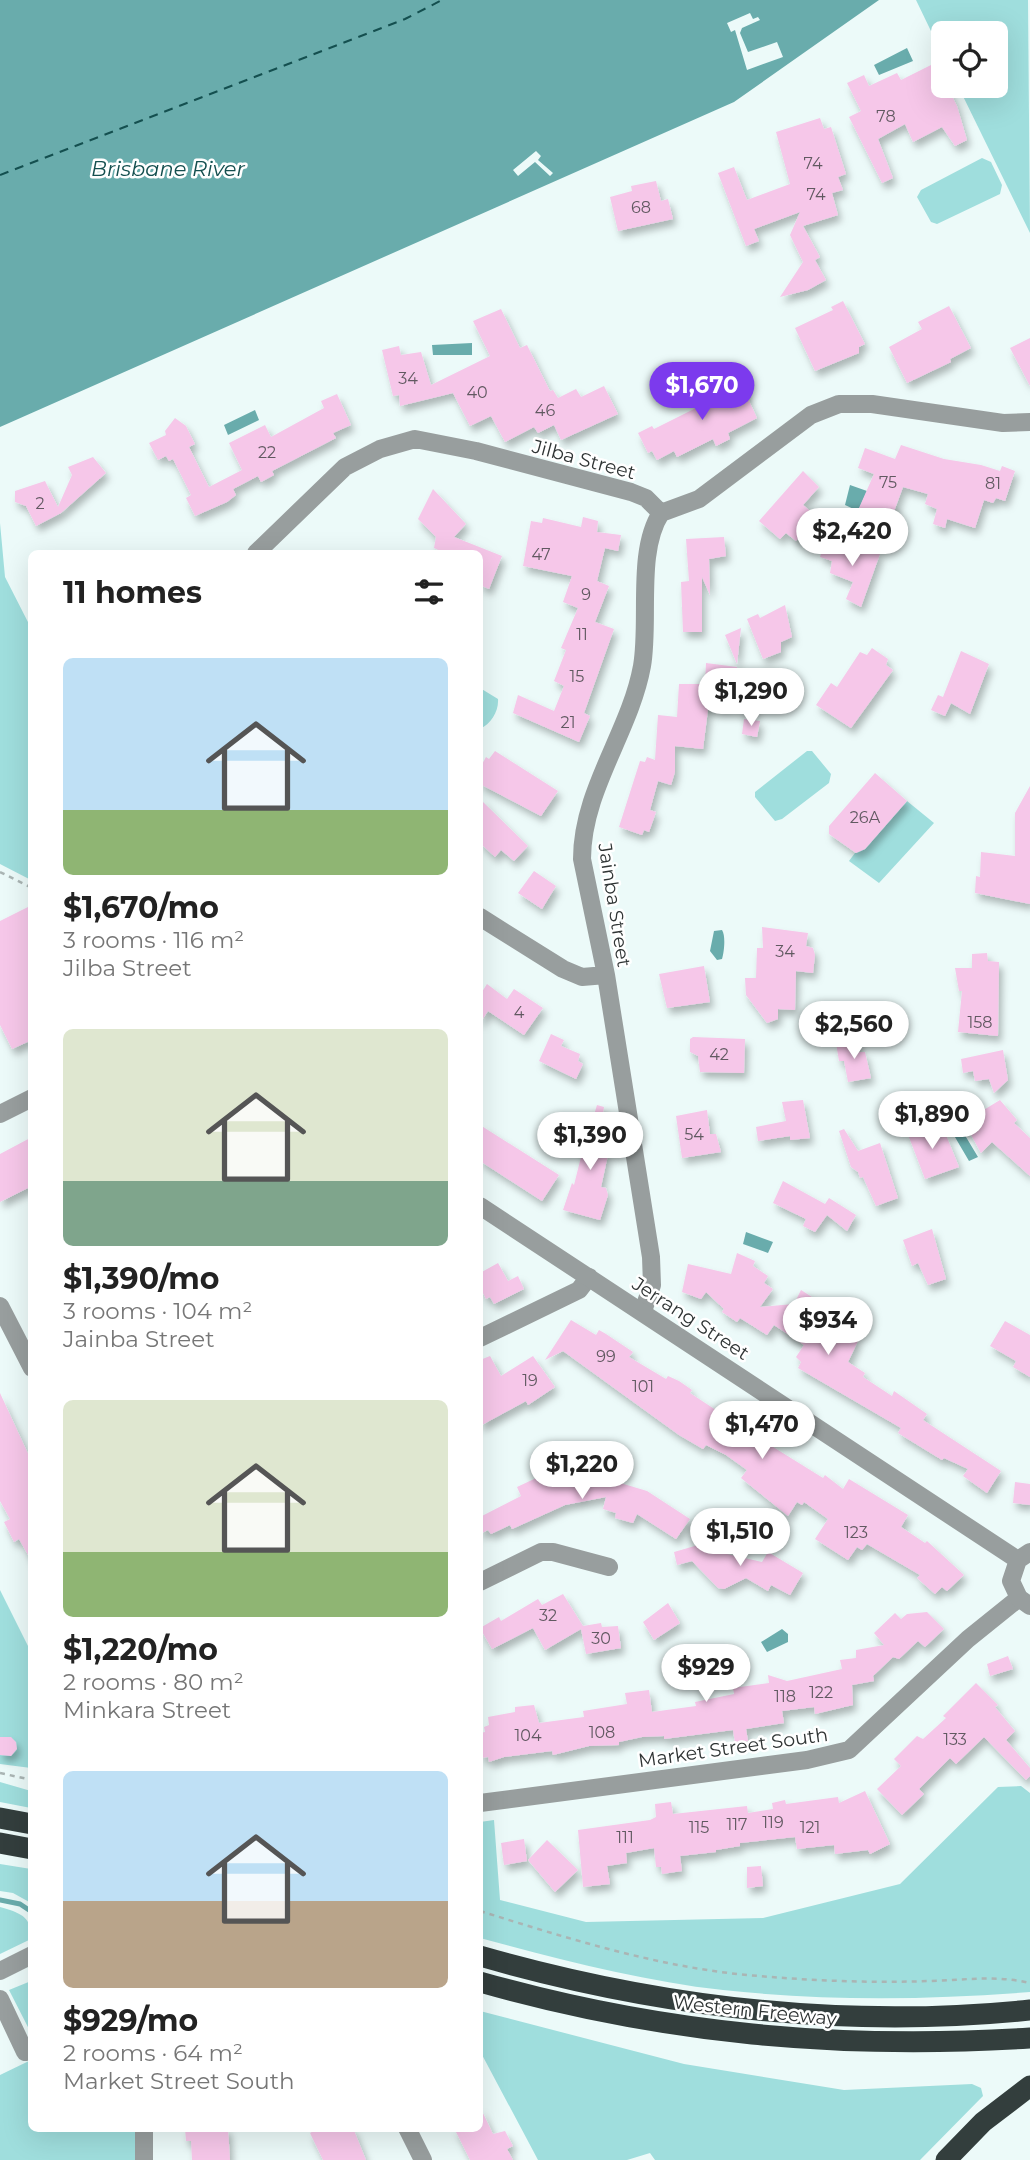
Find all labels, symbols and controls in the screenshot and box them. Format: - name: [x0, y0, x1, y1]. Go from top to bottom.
- map controls: [931, 21, 1008, 98]
- button: locate: [931, 21, 1008, 98]
- house number: 78: [876, 107, 896, 126]
- house number: 74: [804, 154, 823, 173]
- water label: Brisbane River: [91, 156, 246, 181]
- house number: 74: [807, 185, 826, 204]
- house number: 68: [631, 198, 651, 217]
- pin: $1,670: [645, 362, 759, 422]
- house number: 34: [398, 369, 418, 388]
- text: $1,670: [665, 371, 739, 399]
- house number: 40: [466, 383, 488, 402]
- house number: 46: [535, 401, 555, 420]
- street label: Jilba Street: [529, 434, 638, 484]
- house number: 22: [258, 443, 276, 462]
- house number: 75: [879, 473, 897, 492]
- house number: 81: [985, 474, 1001, 493]
- house number: 2: [35, 494, 45, 513]
- pin: $2,420: [795, 508, 909, 568]
- text: $2,420: [812, 517, 892, 545]
- house number: 47: [531, 545, 551, 564]
- icon: filters: [410, 573, 448, 611]
- text: 11 homes: [63, 574, 202, 611]
- house number: 9: [581, 585, 591, 604]
- house number: 11: [576, 625, 588, 644]
- house number: 15: [570, 667, 584, 686]
- pin: $1,290: [694, 668, 808, 728]
- text: $1,290: [714, 677, 788, 705]
- icon: home: [193, 703, 319, 829]
- house number: 21: [561, 713, 575, 732]
- house number: 26A: [850, 808, 881, 827]
- street label: Jainba Street: [593, 840, 636, 969]
- text: $1,670/mo: [63, 889, 219, 926]
- text: 3 rooms · 116 m²: [63, 926, 244, 954]
- house number: 34: [775, 942, 795, 961]
- text: Jilba Street: [63, 954, 192, 982]
- pin: $2,560: [797, 1002, 911, 1061]
- house number: 4: [514, 1003, 525, 1022]
- text: $2,560: [815, 1010, 893, 1038]
- house number: 158: [967, 1013, 993, 1032]
- house number: 42: [709, 1045, 729, 1064]
- icon: home: [193, 1074, 319, 1200]
- pin: $1,890: [875, 1092, 989, 1151]
- text: $1,890: [894, 1100, 970, 1128]
- pin: $1,390: [533, 1112, 647, 1172]
- text: $1,390: [553, 1121, 627, 1149]
- house number: 54: [684, 1125, 704, 1144]
- text: $1,390/mo: [63, 1260, 220, 1297]
- street label: Jerrang Street: [627, 1272, 754, 1365]
- text: 3 rooms · 104 m²: [63, 1297, 252, 1325]
- pin: $934: [787, 1298, 869, 1357]
- text: $934: [799, 1306, 857, 1334]
- text: Jainba Street: [63, 1325, 214, 1353]
- house number: 99: [596, 1347, 616, 1366]
- house number: 19: [522, 1371, 538, 1390]
- house number: 101: [632, 1377, 654, 1396]
- pin: $1,470: [705, 1402, 819, 1461]
- text: $1,470: [725, 1410, 799, 1438]
- pin: $1,220: [525, 1442, 639, 1501]
- icon: home: [193, 1445, 319, 1571]
- text: $1,220: [546, 1450, 618, 1478]
- pin: $1,510: [683, 1508, 797, 1568]
- text: $1,510: [706, 1517, 774, 1545]
- house number: 123: [844, 1523, 868, 1542]
- house number: 32: [539, 1606, 557, 1625]
- house number: 30: [591, 1629, 611, 1648]
- text: $1,220/mo: [63, 1631, 218, 1668]
- pin: $929: [665, 1644, 747, 1704]
- text: $929: [677, 1653, 735, 1681]
- text: 2 rooms · 80 m²: [63, 1668, 244, 1696]
- house number: 122: [809, 1683, 833, 1702]
- house number: 118: [774, 1687, 796, 1706]
- text: Minkara Street: [63, 1696, 231, 1724]
- house number: 108: [589, 1723, 615, 1742]
- street label: Market Street South: [637, 1723, 829, 1772]
- house number: 104: [515, 1726, 542, 1745]
- house number: 133: [943, 1730, 967, 1749]
- house number: 119: [762, 1813, 784, 1832]
- house number: 117: [727, 1815, 747, 1834]
- icon: home: [193, 1816, 319, 1942]
- house number: 115: [689, 1818, 709, 1837]
- house number: 121: [800, 1818, 820, 1837]
- house number: 111: [616, 1828, 634, 1847]
- street label: Western Freeway: [672, 1990, 839, 2031]
- text: $929/mo: [63, 2002, 198, 2039]
- text: 2 rooms · 64 m²: [63, 2039, 243, 2067]
- text: Market Street South: [63, 2067, 295, 2095]

